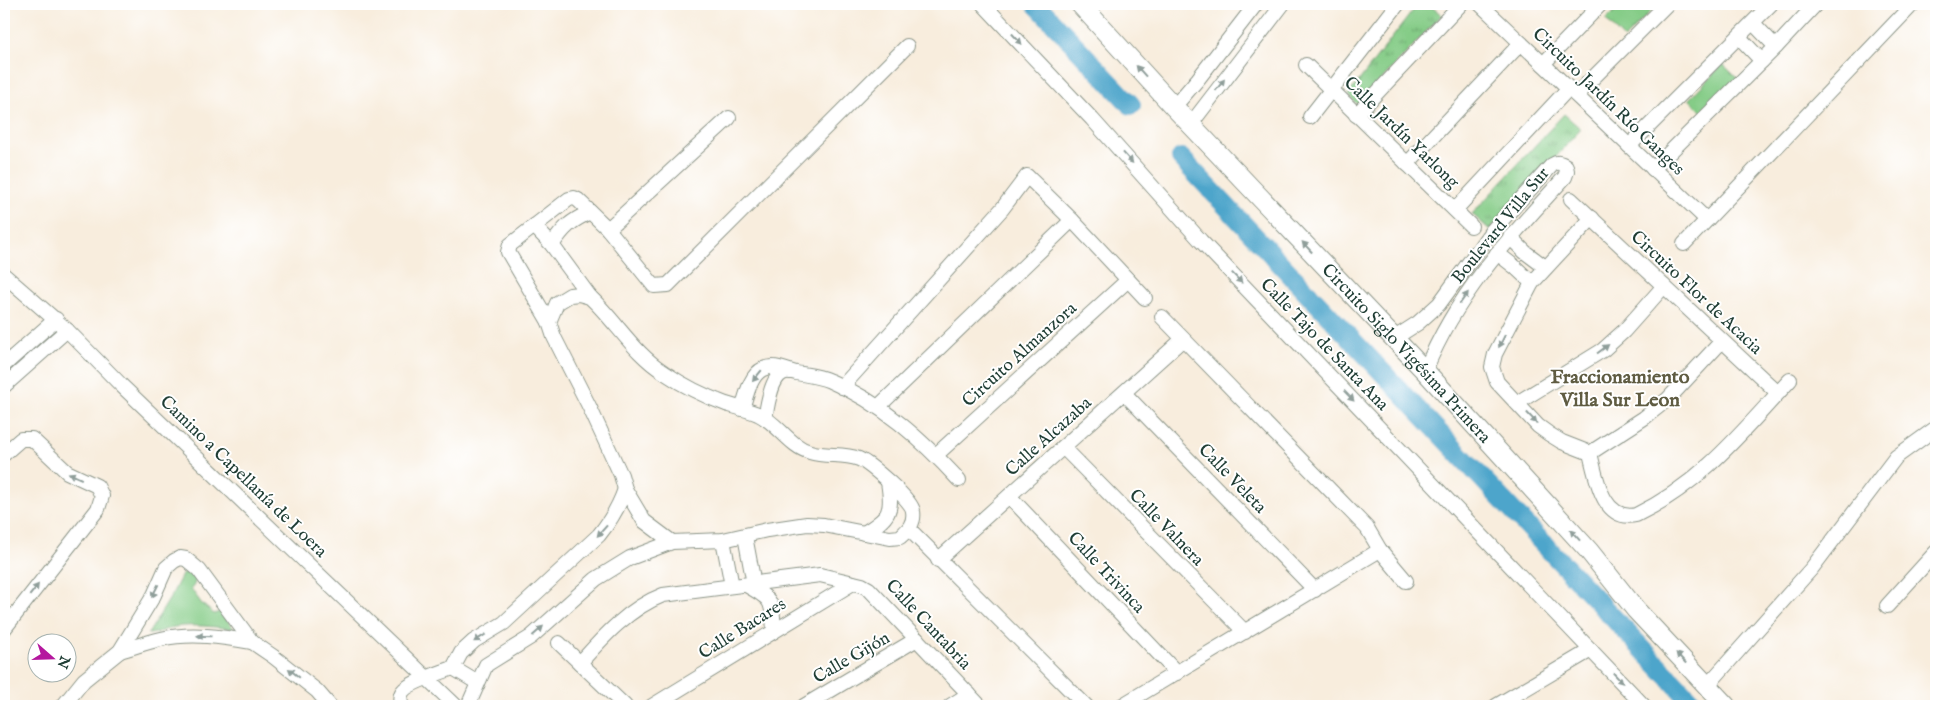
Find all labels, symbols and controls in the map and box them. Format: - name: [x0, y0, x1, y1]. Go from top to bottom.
- street label: Circuito Jardín Río Ganges: [1527, 23, 1689, 181]
- one-way arrow: [1011, 33, 1023, 45]
- one-way arrow: [1135, 65, 1147, 77]
- street label: Calle Jardín Yarlong: [1338, 72, 1464, 194]
- one-way arrow: [1215, 79, 1226, 92]
- one-way arrow: [1122, 151, 1134, 163]
- street label: Boulevard Villa Sur: [1447, 163, 1555, 289]
- street label: Circuito Flor de Acacia: [1625, 226, 1767, 360]
- one-way arrow: [1301, 242, 1313, 254]
- street label: Circuito Siglo Vigésima Primera: [1316, 259, 1495, 449]
- one-way arrow: [1231, 272, 1243, 284]
- street label: Calle Tajo de Santa Ana: [1255, 274, 1393, 416]
- one-way arrow: [1459, 291, 1469, 304]
- street label: Circuito Almanzora: [958, 297, 1082, 413]
- one-way arrow: [1498, 334, 1506, 348]
- one-way arrow: [1596, 344, 1610, 354]
- district label: Fraccionamiento Villa Sur Leon: [1551, 365, 1690, 413]
- one-way arrow: [752, 369, 763, 382]
- one-way arrow: [1343, 390, 1355, 402]
- street label: Camino a Capellanía de Loera: [154, 391, 332, 563]
- street label: Calle Alcazaba: [1001, 392, 1097, 482]
- one-way arrow: [1526, 412, 1538, 424]
- street label: Calle Veleta: [1193, 439, 1271, 519]
- one-way arrow: [68, 472, 82, 480]
- street label: Calle Valnera: [1124, 485, 1208, 572]
- one-way arrow: [596, 524, 608, 536]
- street label: Calle Trivinca: [1062, 527, 1150, 619]
- one-way arrow: [1569, 530, 1581, 542]
- street label: Calle Cantabria: [880, 575, 976, 675]
- one-way arrow: [29, 583, 39, 597]
- one-way arrow: [151, 583, 159, 598]
- street label: Calle Bacares: [695, 593, 791, 665]
- one-way arrow: [531, 626, 544, 637]
- street label: Calle Gijón: [809, 627, 895, 690]
- north arrow: [28, 632, 78, 682]
- one-way arrow: [195, 632, 211, 640]
- one-way arrow: [474, 633, 487, 642]
- text: N: [53, 652, 74, 671]
- one-way arrow: [1675, 652, 1687, 664]
- one-way arrow: [288, 667, 301, 678]
- one-way arrow: [1612, 672, 1624, 684]

